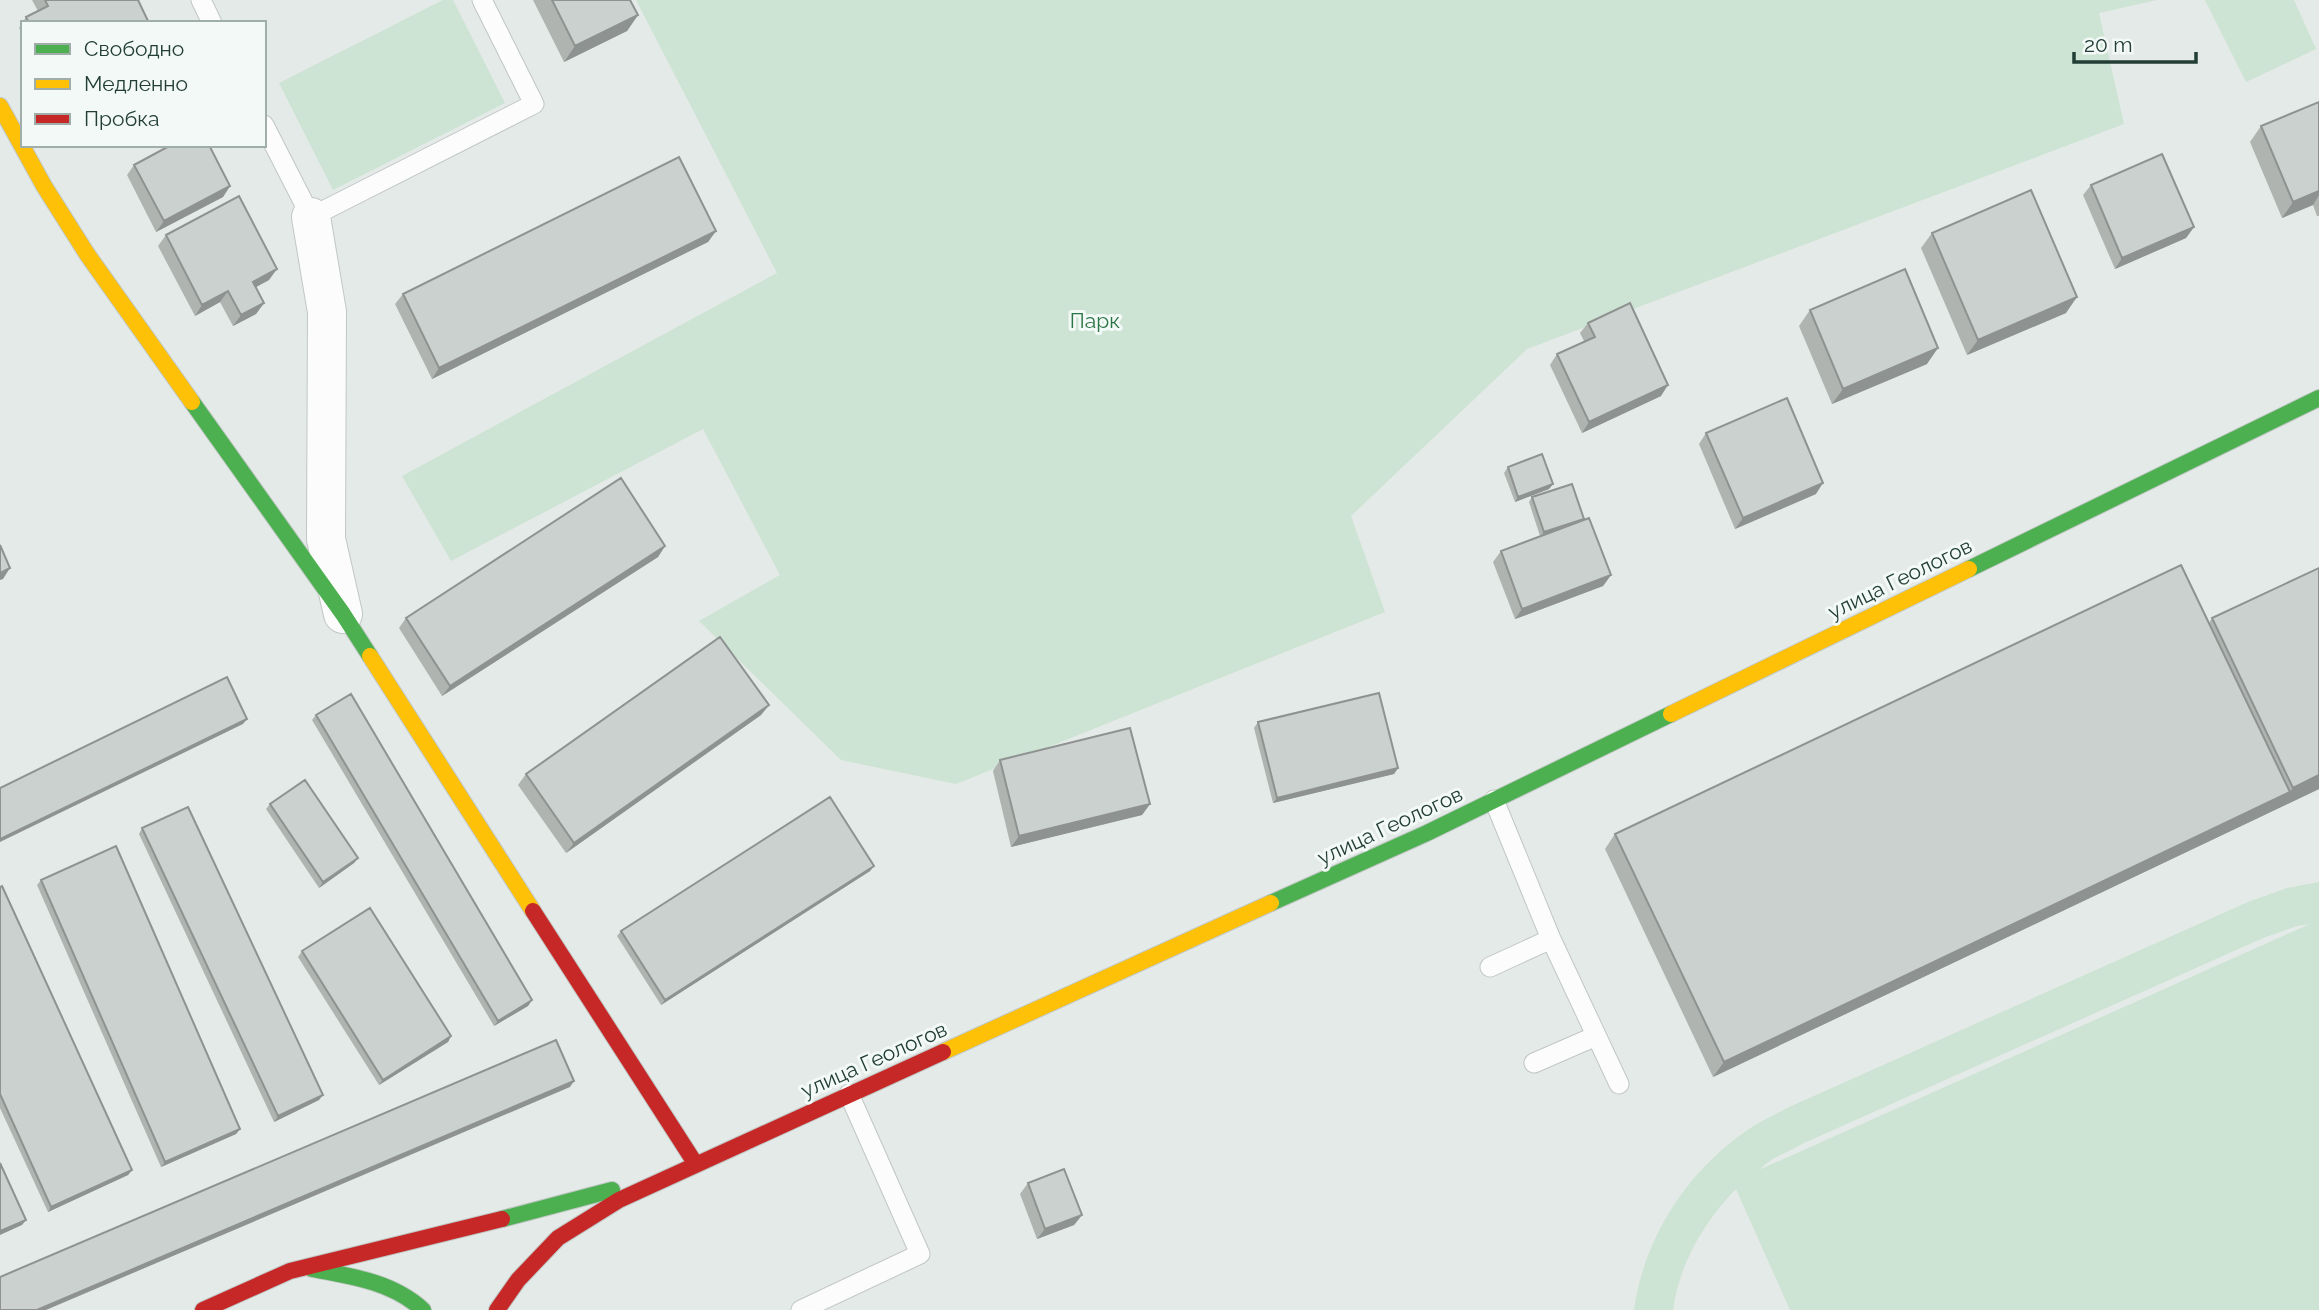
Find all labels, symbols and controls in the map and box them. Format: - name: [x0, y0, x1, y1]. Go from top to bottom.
- legend: [21, 21, 266, 147]
- scale bar: [2074, 21, 2196, 65]
- text: 20 m: [2084, 32, 2132, 57]
- text: Свободно: [84, 36, 184, 61]
- text: Медленно: [84, 71, 188, 96]
- text: Пробка: [84, 106, 160, 131]
- park label: Парк: [1070, 308, 1120, 333]
- street label: улица Геологов: [1824, 533, 1976, 624]
- street label: улица Геологов: [1313, 781, 1466, 870]
- street label: улица Геологов: [797, 1016, 951, 1103]

